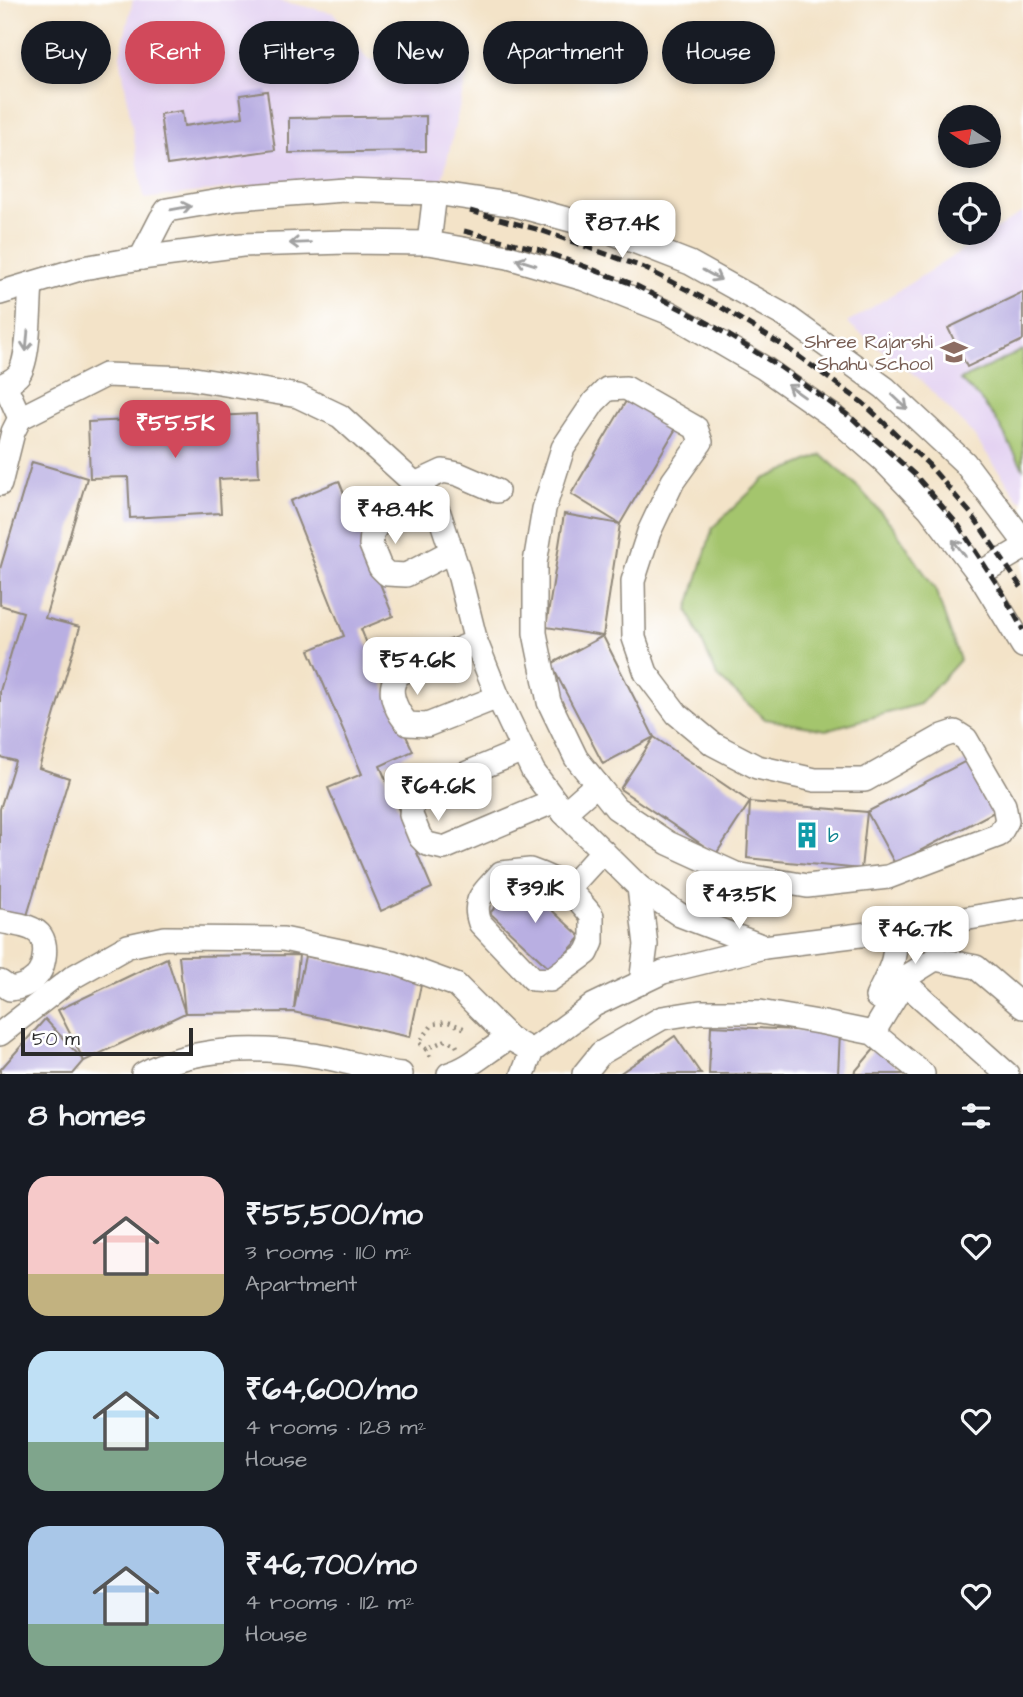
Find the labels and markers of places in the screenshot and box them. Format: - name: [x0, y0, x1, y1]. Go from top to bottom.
- pin: ₹87.4K: [565, 201, 679, 260]
- place label: Shree Rajarshi Shahu School: [804, 329, 933, 378]
- school or university icon: Shree Rajarshi Shahu School: [939, 337, 969, 367]
- pin: ₹55.5K: [118, 400, 232, 460]
- pin: ₹48.4K: [338, 486, 452, 546]
- pin: ₹54.6K: [360, 638, 474, 697]
- pin: ₹64.6K: [381, 764, 495, 823]
- building icon: b: [792, 820, 822, 850]
- place label: b: [828, 823, 839, 850]
- pin: ₹39.1K: [478, 866, 592, 925]
- pin: ₹43.5K: [682, 872, 796, 931]
- pin: ₹46.7K: [858, 906, 972, 966]

